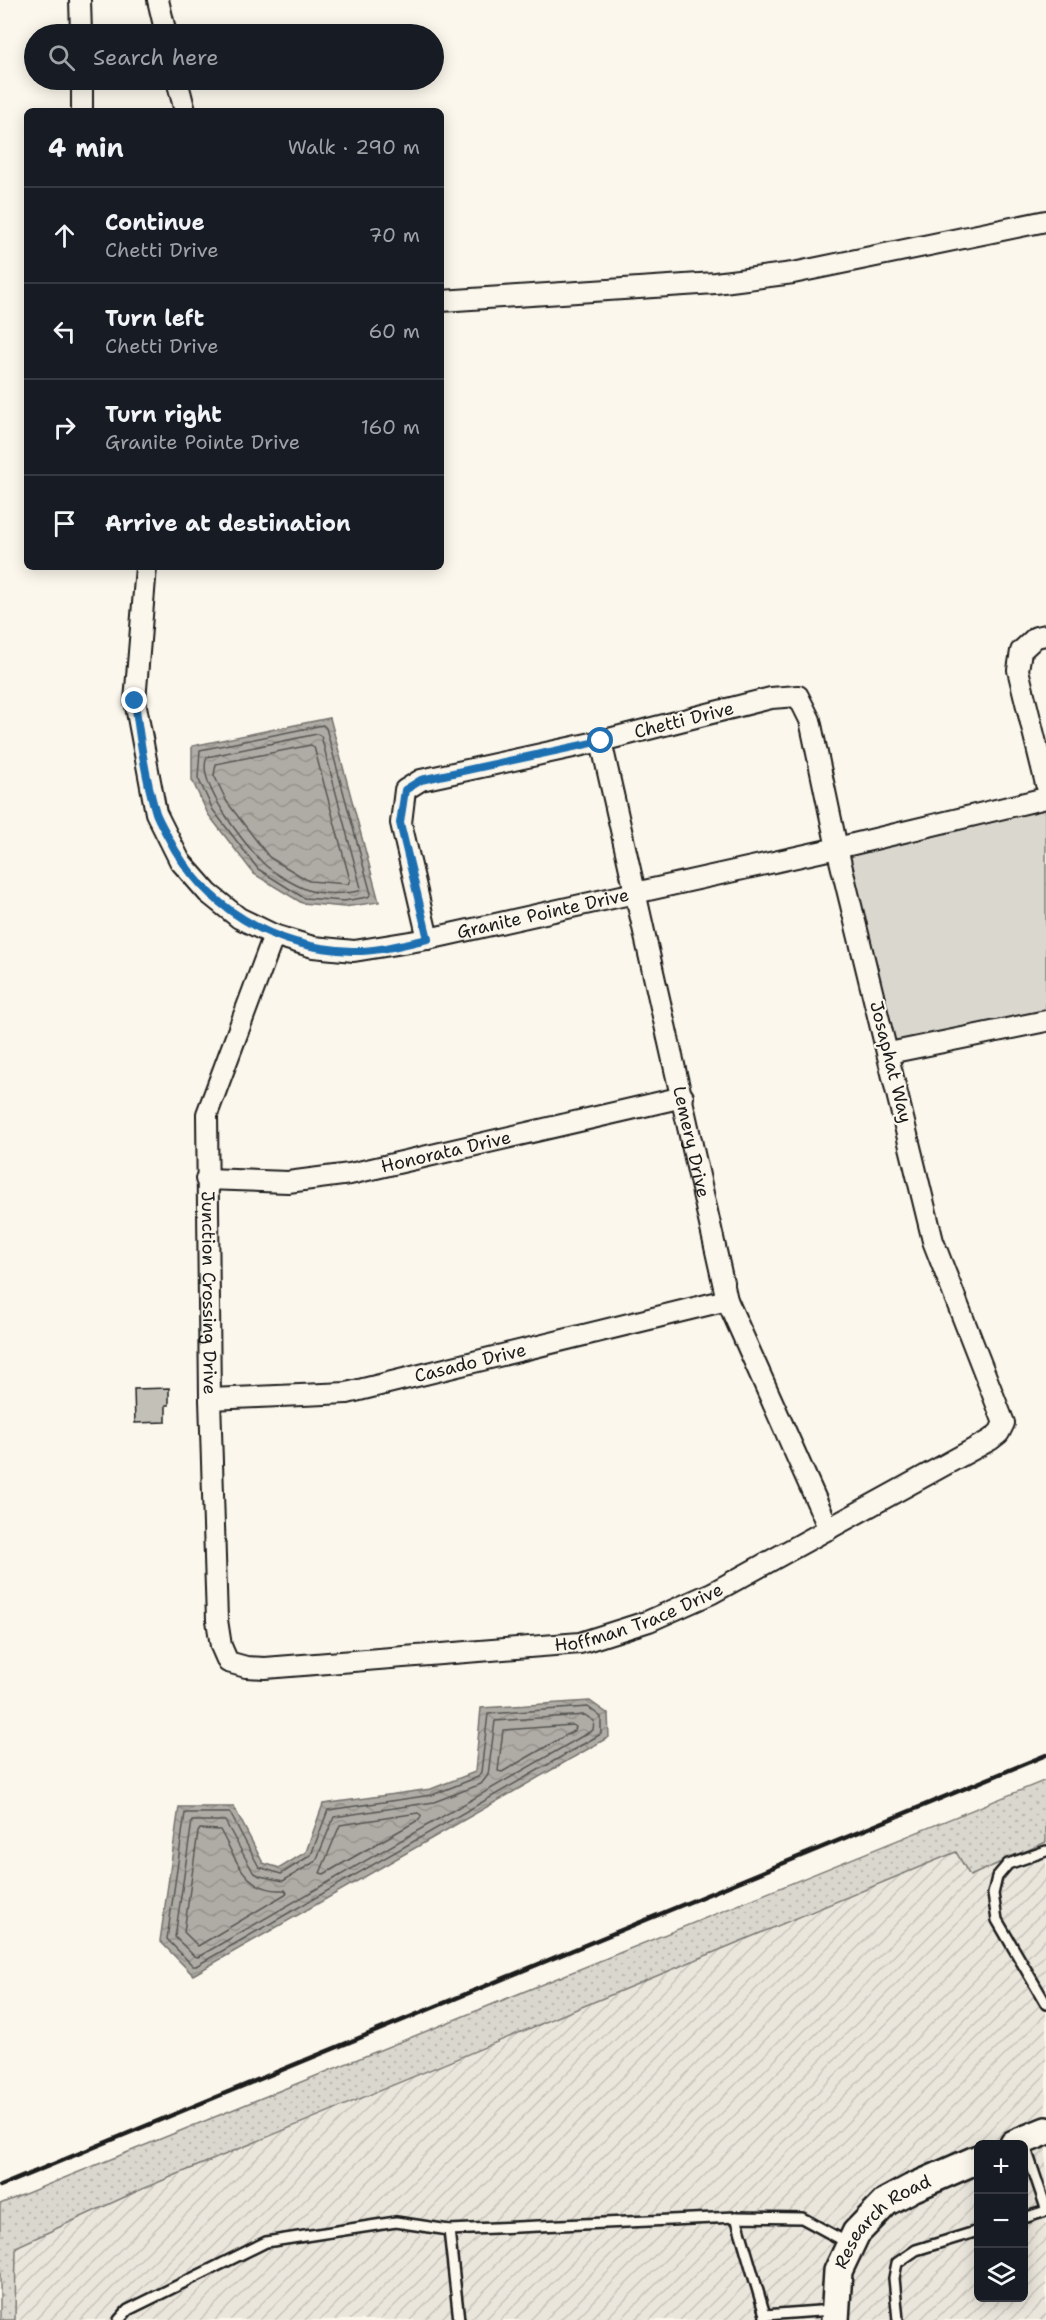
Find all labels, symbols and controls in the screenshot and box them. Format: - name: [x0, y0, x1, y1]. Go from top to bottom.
- search box: [24, 24, 444, 90]
- icon: search: [45, 41, 78, 74]
- text: Search here: [93, 43, 219, 72]
- text: 4 min: [48, 130, 124, 165]
- text: Walk · 290 m: [288, 134, 420, 160]
- text: Continue: [105, 208, 205, 237]
- icon: ahead: [48, 219, 81, 252]
- text: 70 m: [368, 222, 420, 248]
- text: Chetti Drive: [105, 237, 219, 263]
- text: Turn left: [105, 304, 204, 333]
- icon: left: [48, 315, 81, 348]
- text: 60 m: [368, 318, 420, 344]
- text: Chetti Drive: [105, 333, 219, 359]
- text: Turn right: [105, 400, 222, 429]
- icon: right: [48, 411, 81, 444]
- text: 160 m: [361, 414, 420, 440]
- text: Granite Pointe Drive: [105, 429, 300, 455]
- icon: arrive: [48, 507, 81, 540]
- text: Arrive at destination: [105, 509, 351, 538]
- route end: [121, 687, 147, 713]
- street label: Chetti Drive: [632, 696, 736, 744]
- route start: [587, 727, 613, 753]
- street label: Granite Pointe Drive: [454, 883, 631, 944]
- street label: Josaphat Way: [864, 998, 918, 1126]
- street label: Lemery Drive: [667, 1084, 716, 1200]
- street label: Honorata Drive: [378, 1125, 513, 1178]
- street label: Junction Crossing Drive: [196, 1191, 222, 1395]
- street label: Casado Drive: [412, 1338, 529, 1388]
- street label: Hoffman Trace Drive: [553, 1577, 727, 1657]
- map controls: [974, 2140, 1028, 2302]
- button: +: [974, 2140, 1028, 2194]
- street label: Research Road: [829, 2169, 935, 2273]
- button: −: [974, 2194, 1028, 2248]
- button: layers: [974, 2248, 1028, 2302]

